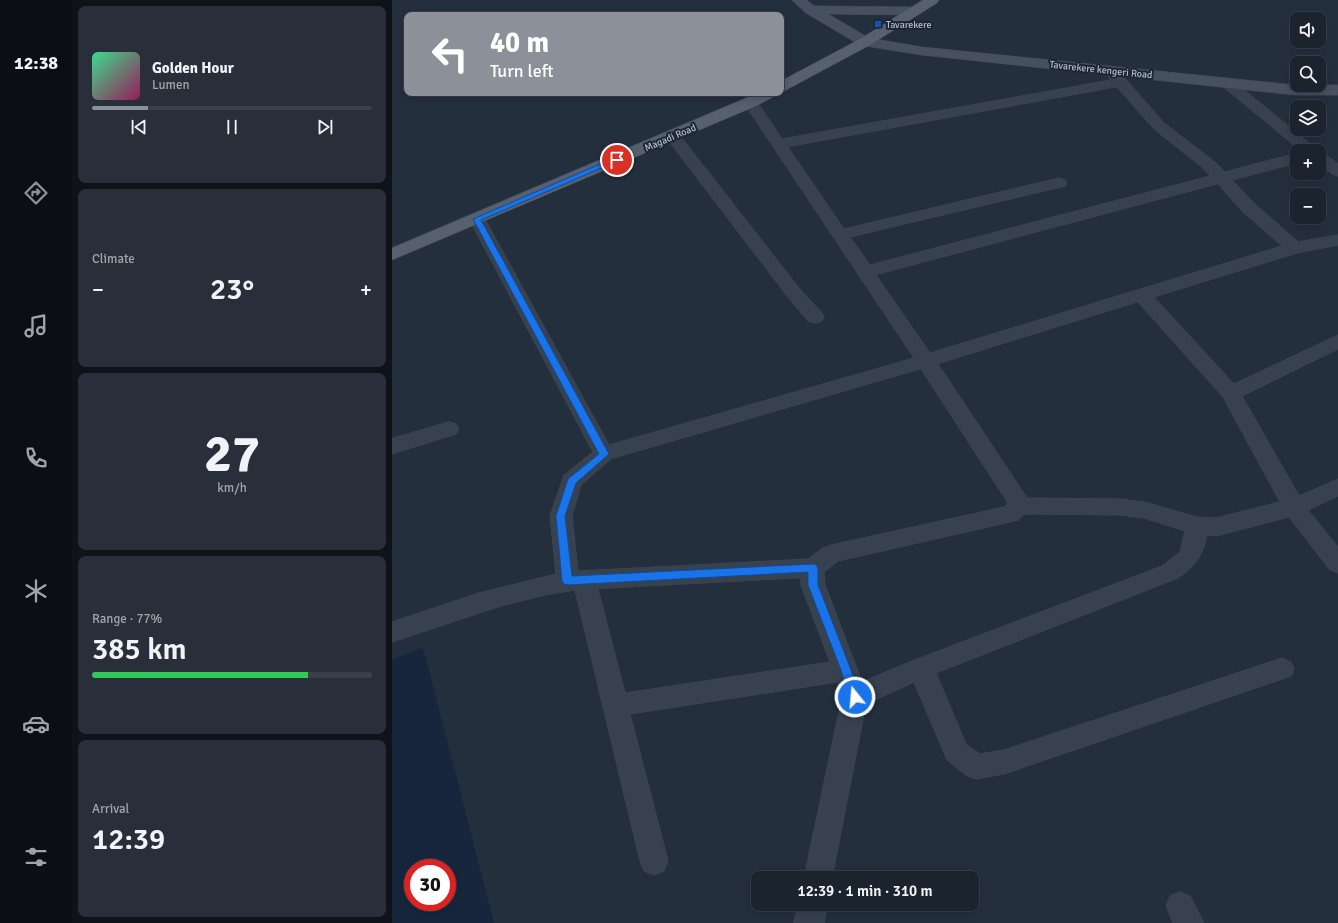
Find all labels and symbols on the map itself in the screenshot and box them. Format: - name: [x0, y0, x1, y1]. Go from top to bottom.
- marker: Tavarekere: [873, 19, 883, 29]
- place label: Tavarekere: [886, 19, 932, 31]
- street label: Tavarekere kengeri Road: [1049, 59, 1153, 81]
- street label: Magadi Road: [643, 122, 698, 154]
- pin: [600, 143, 634, 177]
- position arrow: [834, 676, 876, 718]
- speed limit sign: 30: [404, 859, 456, 911]

